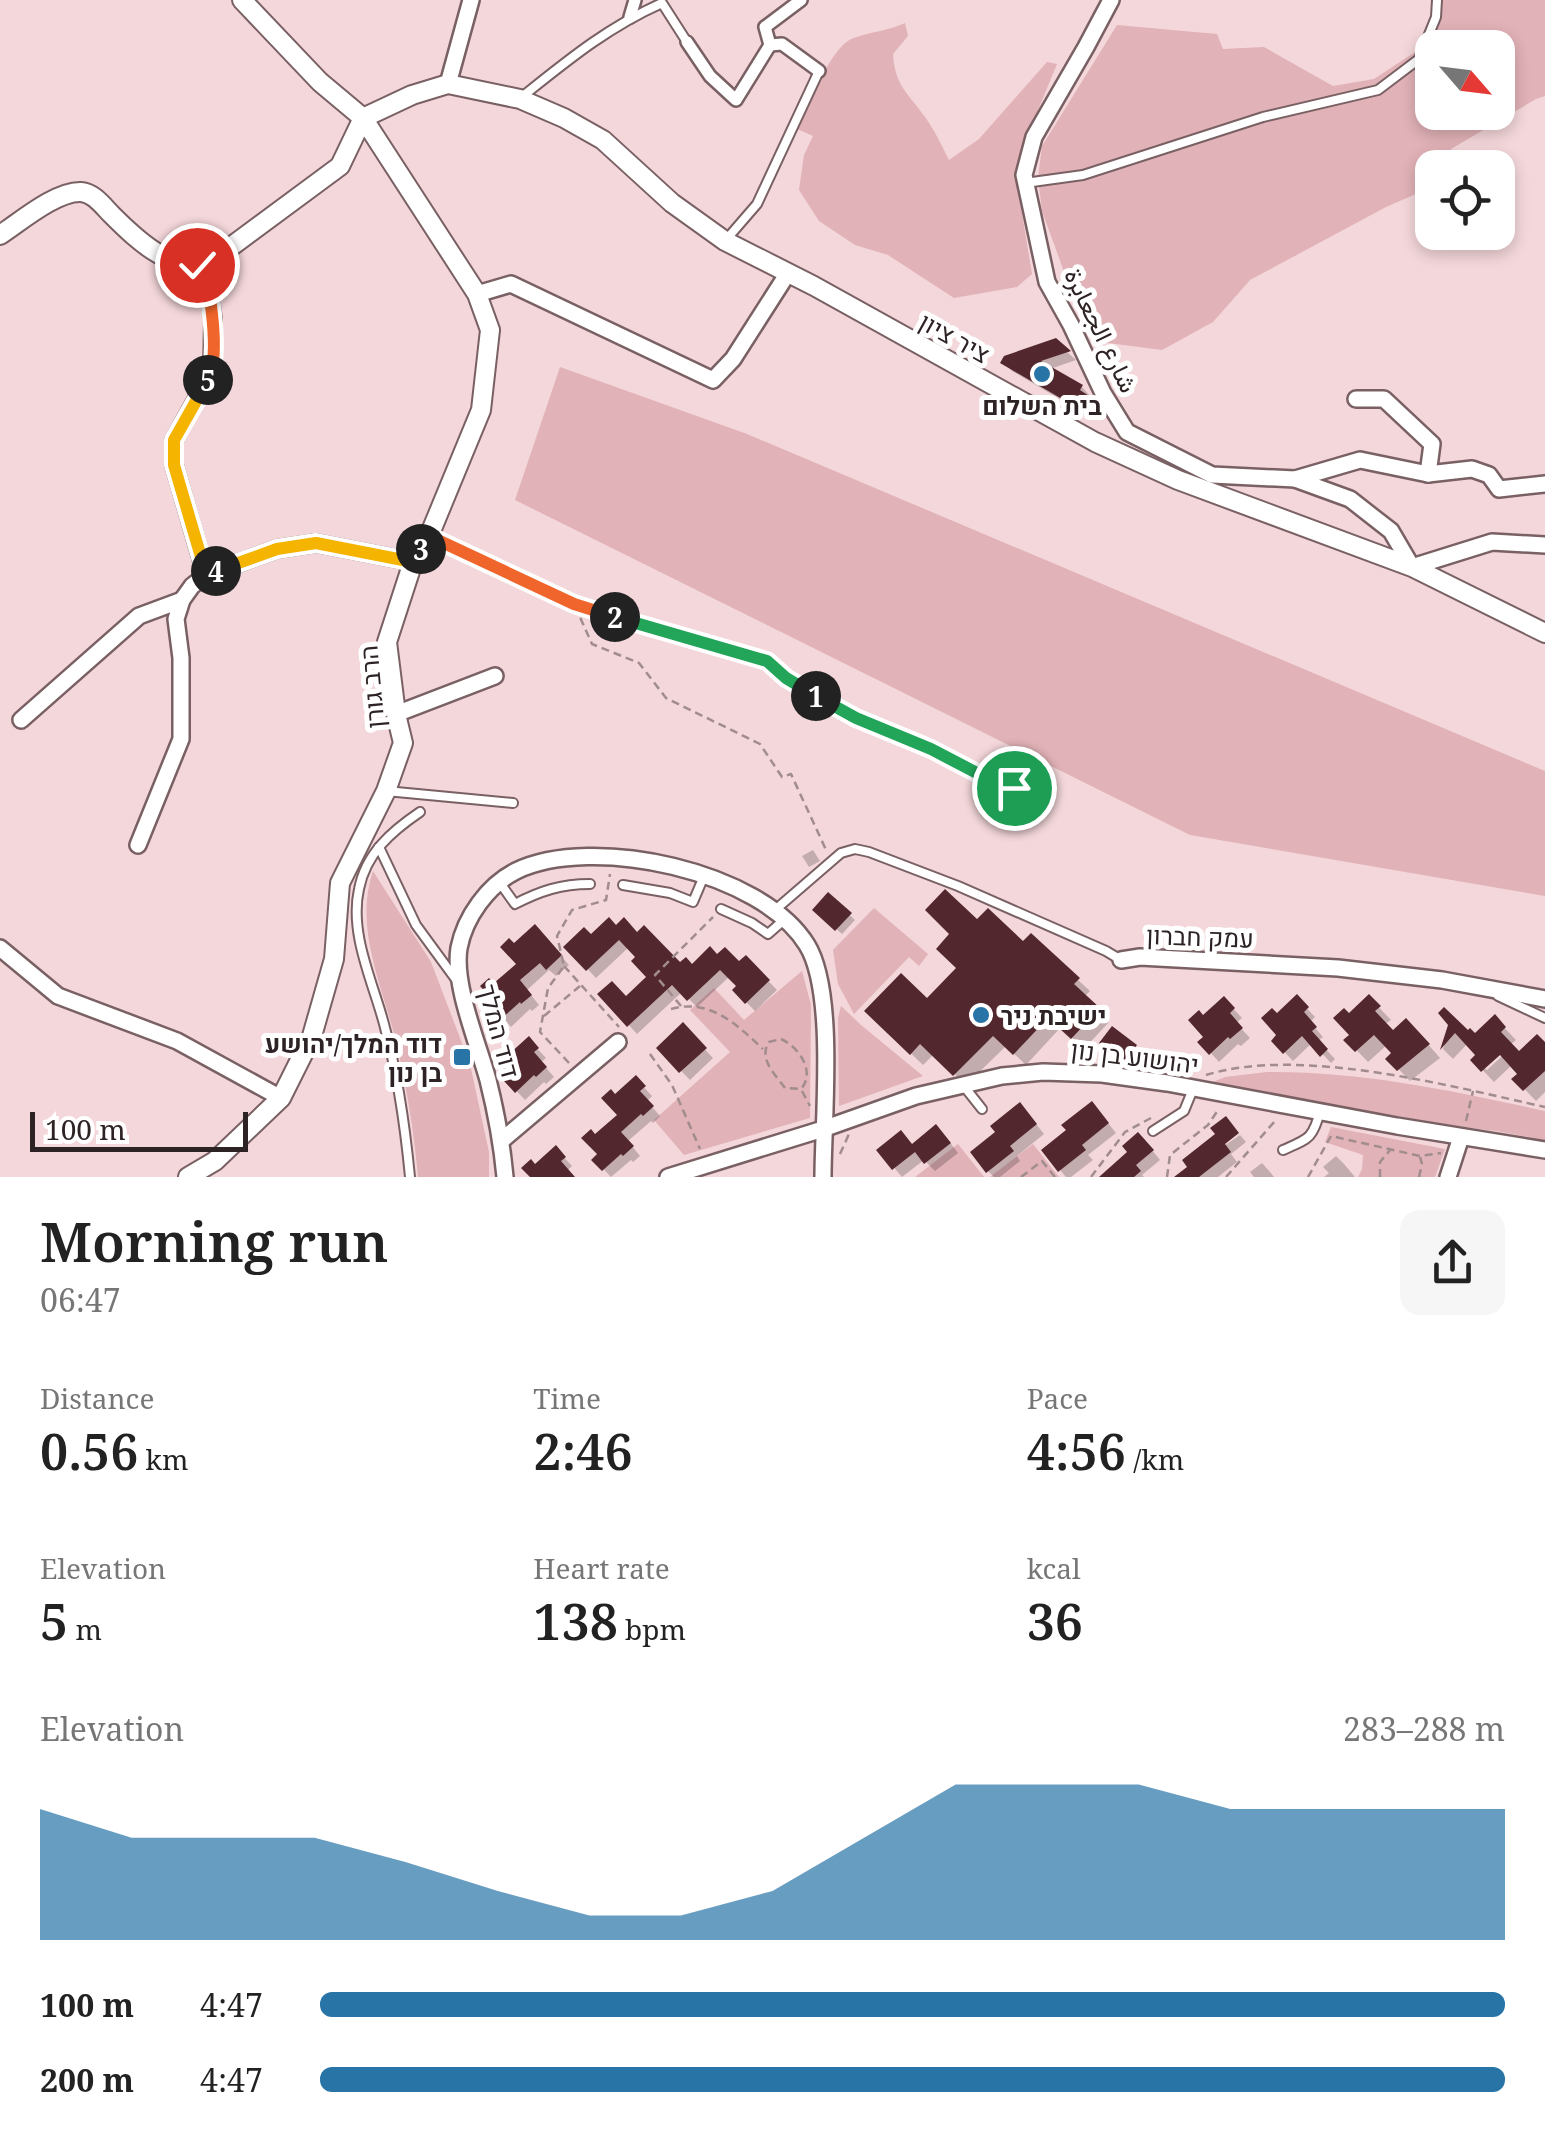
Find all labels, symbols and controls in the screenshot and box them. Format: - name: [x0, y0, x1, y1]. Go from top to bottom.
- north arrow: [1415, 30, 1515, 130]
- map controls: [1415, 30, 1515, 250]
- button: locate: [1415, 150, 1515, 250]
- pin: [155, 223, 240, 308]
- icon: check: [170, 238, 225, 293]
- street label: شارع الجعابرة: [1056, 262, 1147, 398]
- street label: ציר ציון: [914, 304, 996, 370]
- pin: 5: [183, 355, 233, 405]
- text: 5: [200, 361, 216, 399]
- marker: בית השלום: [1031, 363, 1053, 385]
- place label: בית השלום: [982, 388, 1102, 422]
- pin: 3: [396, 524, 446, 574]
- text: 3: [413, 530, 429, 568]
- pin: 4: [191, 546, 241, 596]
- text: 4: [208, 552, 224, 590]
- pin: 2: [590, 592, 640, 642]
- text: 2: [607, 598, 623, 636]
- street label: הרב גורן: [350, 644, 392, 730]
- pin: 1: [791, 671, 841, 721]
- text: 1: [808, 677, 824, 715]
- pin: [972, 746, 1057, 831]
- icon: arrive: [987, 761, 1042, 816]
- street label: עמק חברון: [1146, 917, 1254, 955]
- street label: דוד המלך: [471, 980, 529, 1082]
- place label: ישיבת ניר: [1001, 998, 1106, 1032]
- marker: ישיבת ניר: [970, 1004, 992, 1026]
- place label: דוד המלך/יהושע בן נון: [265, 1026, 442, 1089]
- street label: יהושוע בן נון: [1069, 1031, 1201, 1081]
- marker: דוד המלך/יהושע בן נון: [451, 1046, 473, 1068]
- scale bar: [30, 1107, 248, 1152]
- text: 100 m: [45, 1110, 126, 1148]
- text: Morning run: [40, 1203, 389, 1278]
- button: share: [1400, 1210, 1505, 1315]
- text: 06:47: [40, 1278, 121, 1321]
- text: Distance: [40, 1379, 154, 1417]
- text: Time: [533, 1379, 601, 1417]
- text: Pace: [1027, 1379, 1088, 1417]
- text: 0.56: [40, 1417, 138, 1485]
- text: 2:46: [533, 1417, 633, 1485]
- text: 4:56: [1027, 1417, 1126, 1485]
- text: km: [138, 1440, 188, 1478]
- text: /km: [1126, 1440, 1184, 1478]
- text: Elevation: [40, 1549, 166, 1587]
- text: Heart rate: [533, 1549, 670, 1587]
- text: kcal: [1027, 1549, 1081, 1587]
- text: 5: [40, 1587, 68, 1655]
- text: 138: [533, 1587, 618, 1655]
- text: 36: [1027, 1587, 1083, 1655]
- text: m: [68, 1610, 102, 1648]
- text: bpm: [618, 1610, 686, 1648]
- text: Elevation: [40, 1707, 184, 1750]
- text: 283–288 m: [1343, 1707, 1505, 1750]
- text: 100 m: [40, 1983, 134, 2026]
- text: 4:47: [200, 1983, 263, 2026]
- text: 200 m: [40, 2058, 134, 2101]
- text: 4:47: [200, 2058, 263, 2101]

